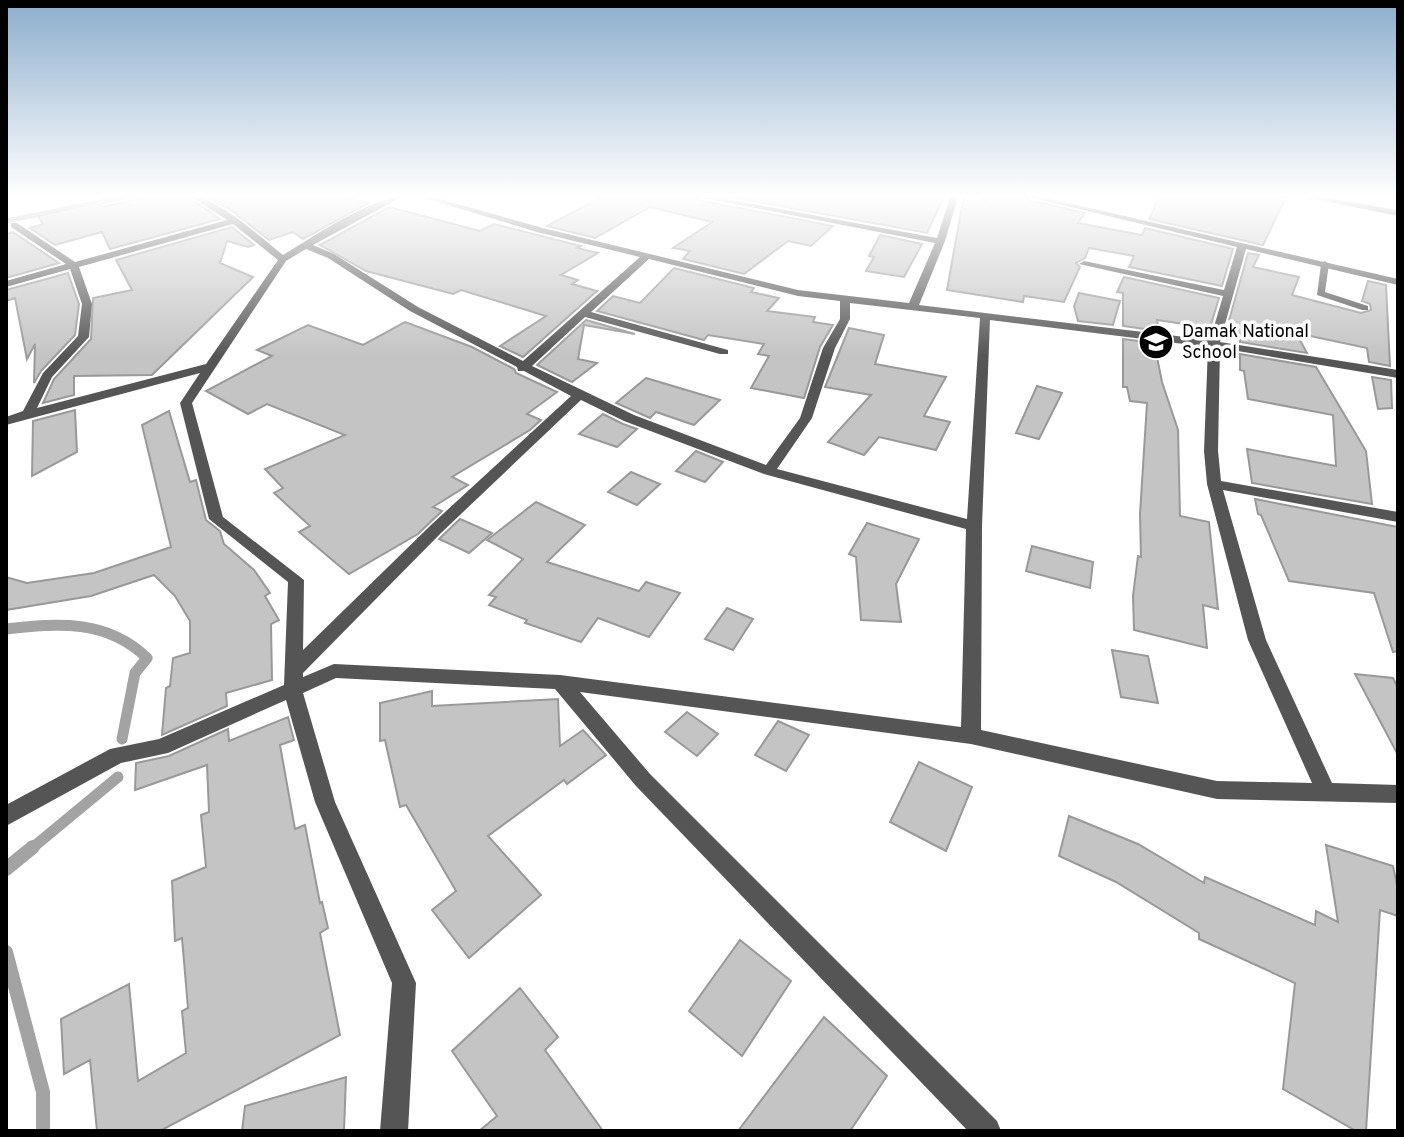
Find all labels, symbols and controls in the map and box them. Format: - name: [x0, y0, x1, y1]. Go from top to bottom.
- place label: Damak National School: [1182, 321, 1309, 365]
- school or university icon: Damak National School: [1137, 323, 1175, 361]

